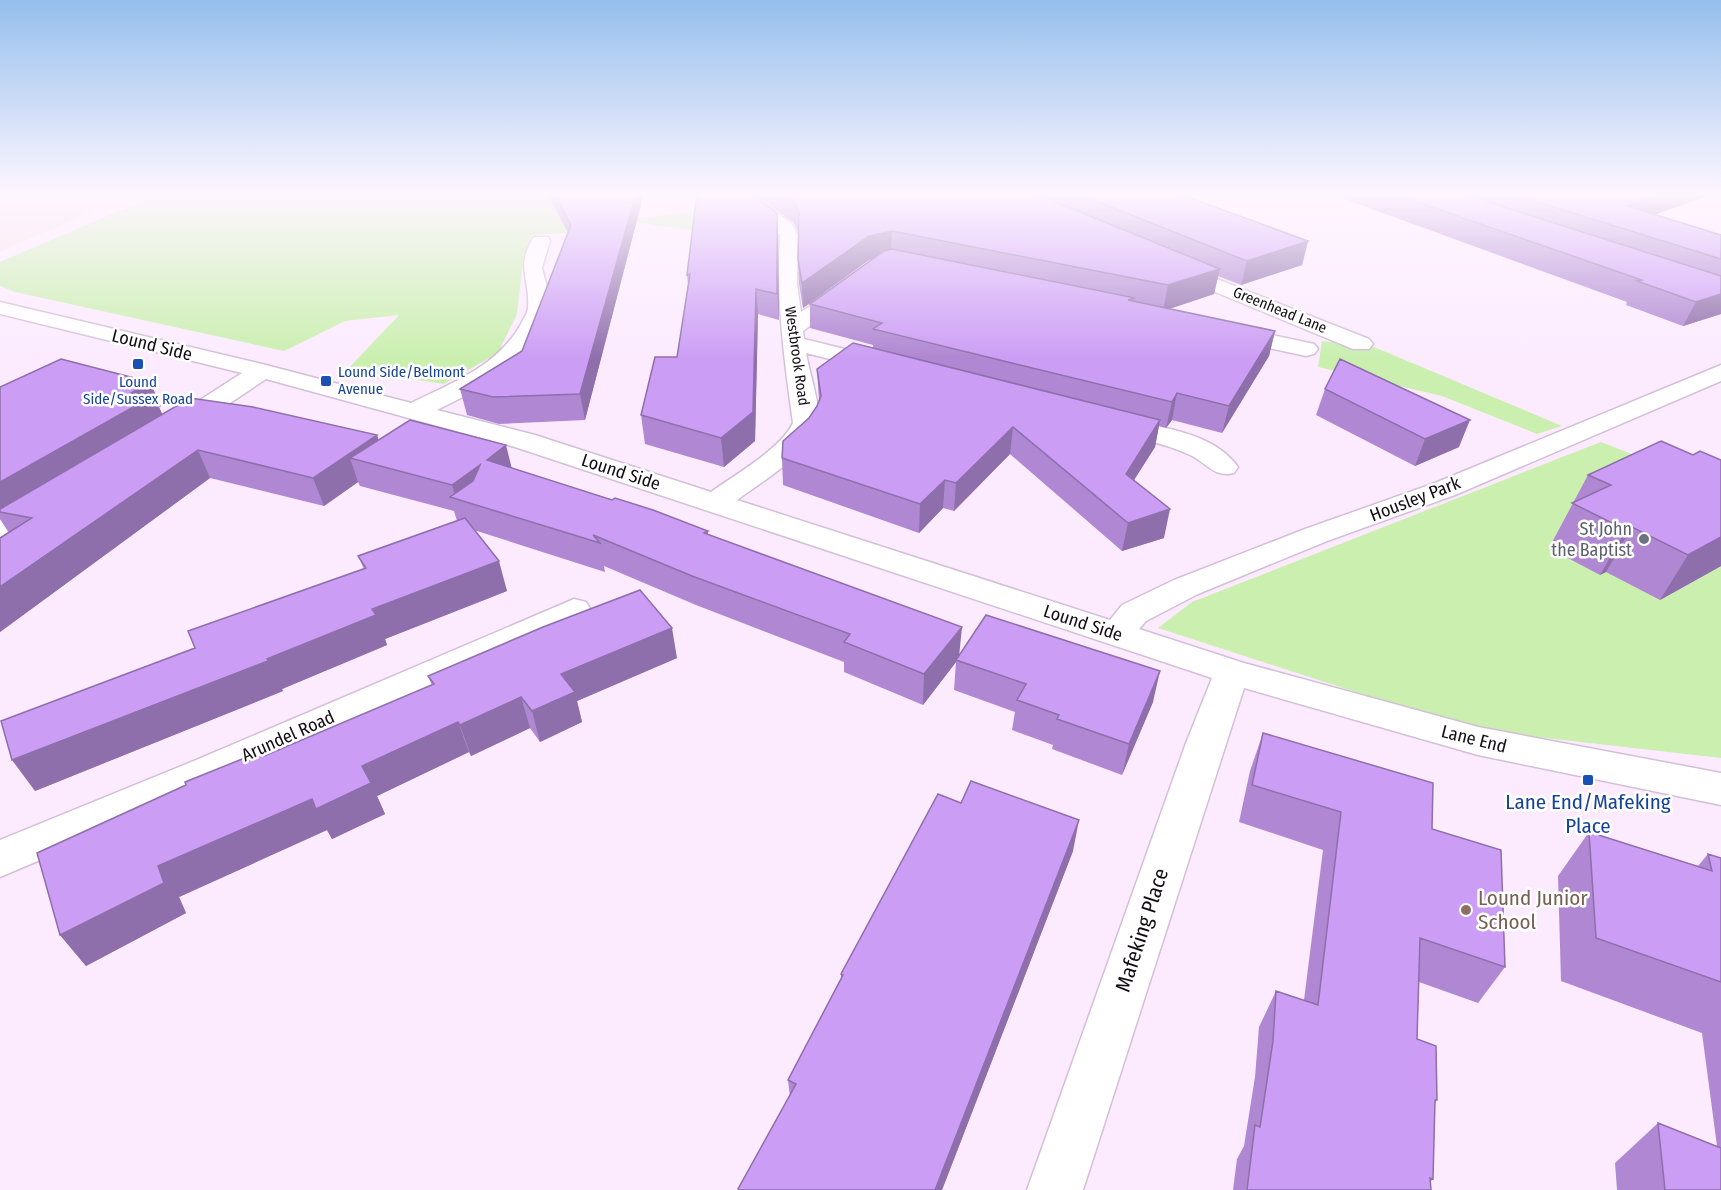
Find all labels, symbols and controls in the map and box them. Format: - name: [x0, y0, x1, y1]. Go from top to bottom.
- street label: Greenhead Lane: [1231, 283, 1329, 337]
- street label: Westbrook Road: [781, 305, 813, 407]
- street label: Lound Side: [110, 324, 194, 366]
- marker: Lound Side/Sussex Road: [131, 357, 145, 371]
- place label: Lound Side/Belmont Avenue: [338, 363, 465, 398]
- place label: Lound Side/Sussex Road: [83, 373, 193, 408]
- marker: Lound Side/Belmont Avenue: [319, 374, 333, 388]
- street label: Lound Side: [579, 449, 663, 495]
- street label: Housley Park: [1367, 471, 1464, 526]
- place label: St John the Baptist: [1551, 518, 1632, 561]
- marker: St John the Baptist: [1637, 532, 1651, 546]
- street label: Lound Side: [1041, 600, 1125, 646]
- street label: Arundel Road: [238, 706, 338, 766]
- street label: Lane End: [1439, 720, 1509, 758]
- marker: Lane End/Mafeking Place: [1581, 773, 1595, 787]
- place label: Lane End/Mafeking Place: [1505, 789, 1671, 839]
- street label: Mafeking Place: [1110, 865, 1174, 995]
- place label: Lound Junior School: [1478, 885, 1588, 935]
- marker: Lound Junior School: [1459, 903, 1473, 917]

